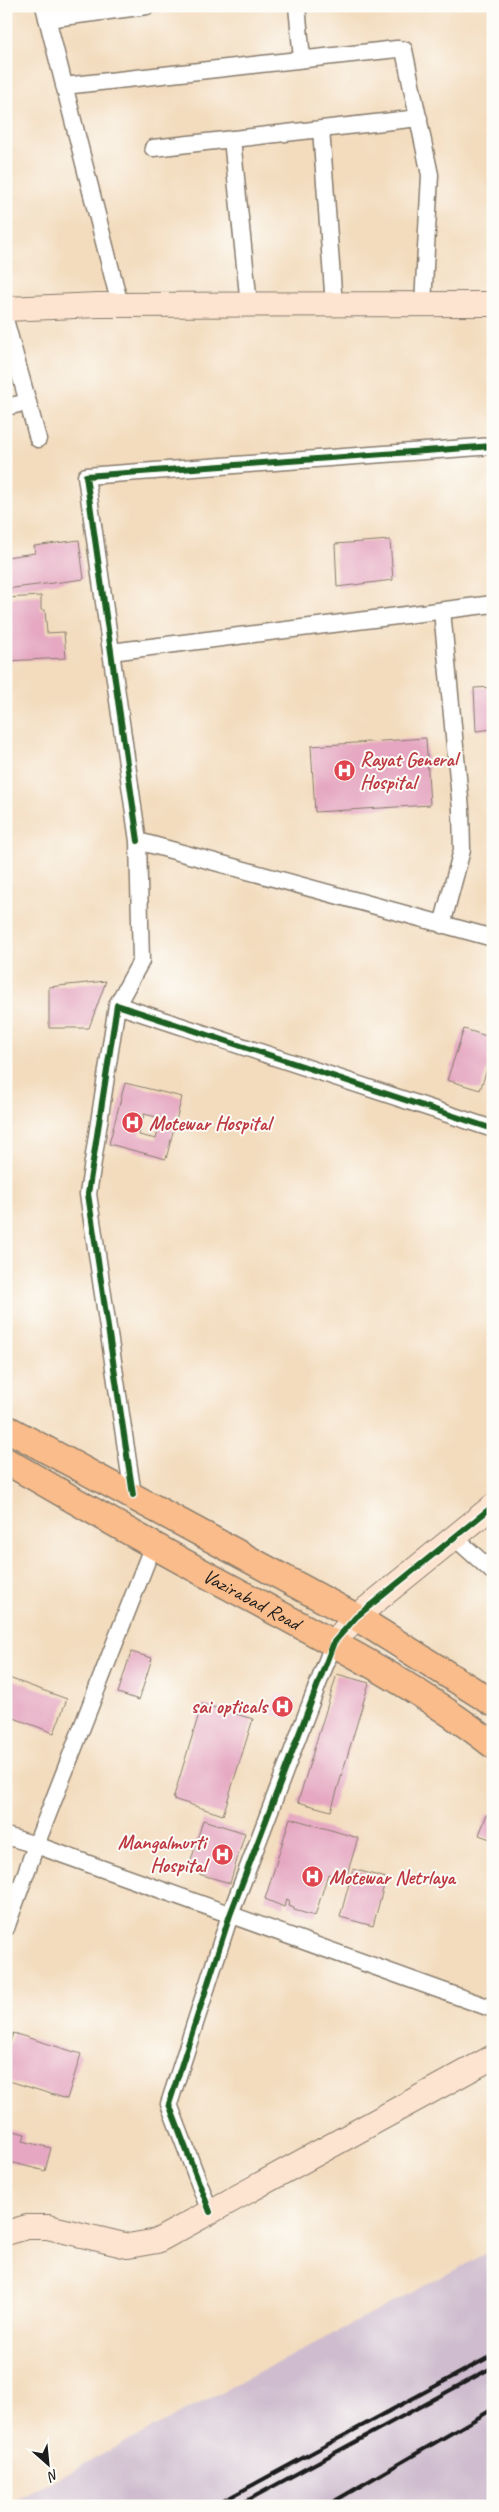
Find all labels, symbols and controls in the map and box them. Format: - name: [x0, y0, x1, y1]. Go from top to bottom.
- place label: Rayat General Hospital: [360, 747, 461, 795]
- hospital icon: Rayat General Hospital: [332, 759, 356, 783]
- hospital icon: Motewar Hospital: [121, 1111, 145, 1135]
- place label: Motewar Hospital: [149, 1111, 275, 1136]
- street label: Vazirabad Road: [199, 1563, 308, 1637]
- place label: sai opticals: [191, 1694, 269, 1719]
- hospital icon: sai opticals: [271, 1694, 295, 1718]
- place label: Mangalmurti Hospital: [118, 1830, 210, 1878]
- hospital icon: Mangalmurti Hospital: [210, 1842, 234, 1866]
- hospital icon: Motewar Netrlaya: [301, 1865, 325, 1889]
- place label: Motewar Netrlaya: [329, 1865, 457, 1890]
- north arrow: [22, 2440, 72, 2490]
- text: N: [44, 2466, 61, 2486]

